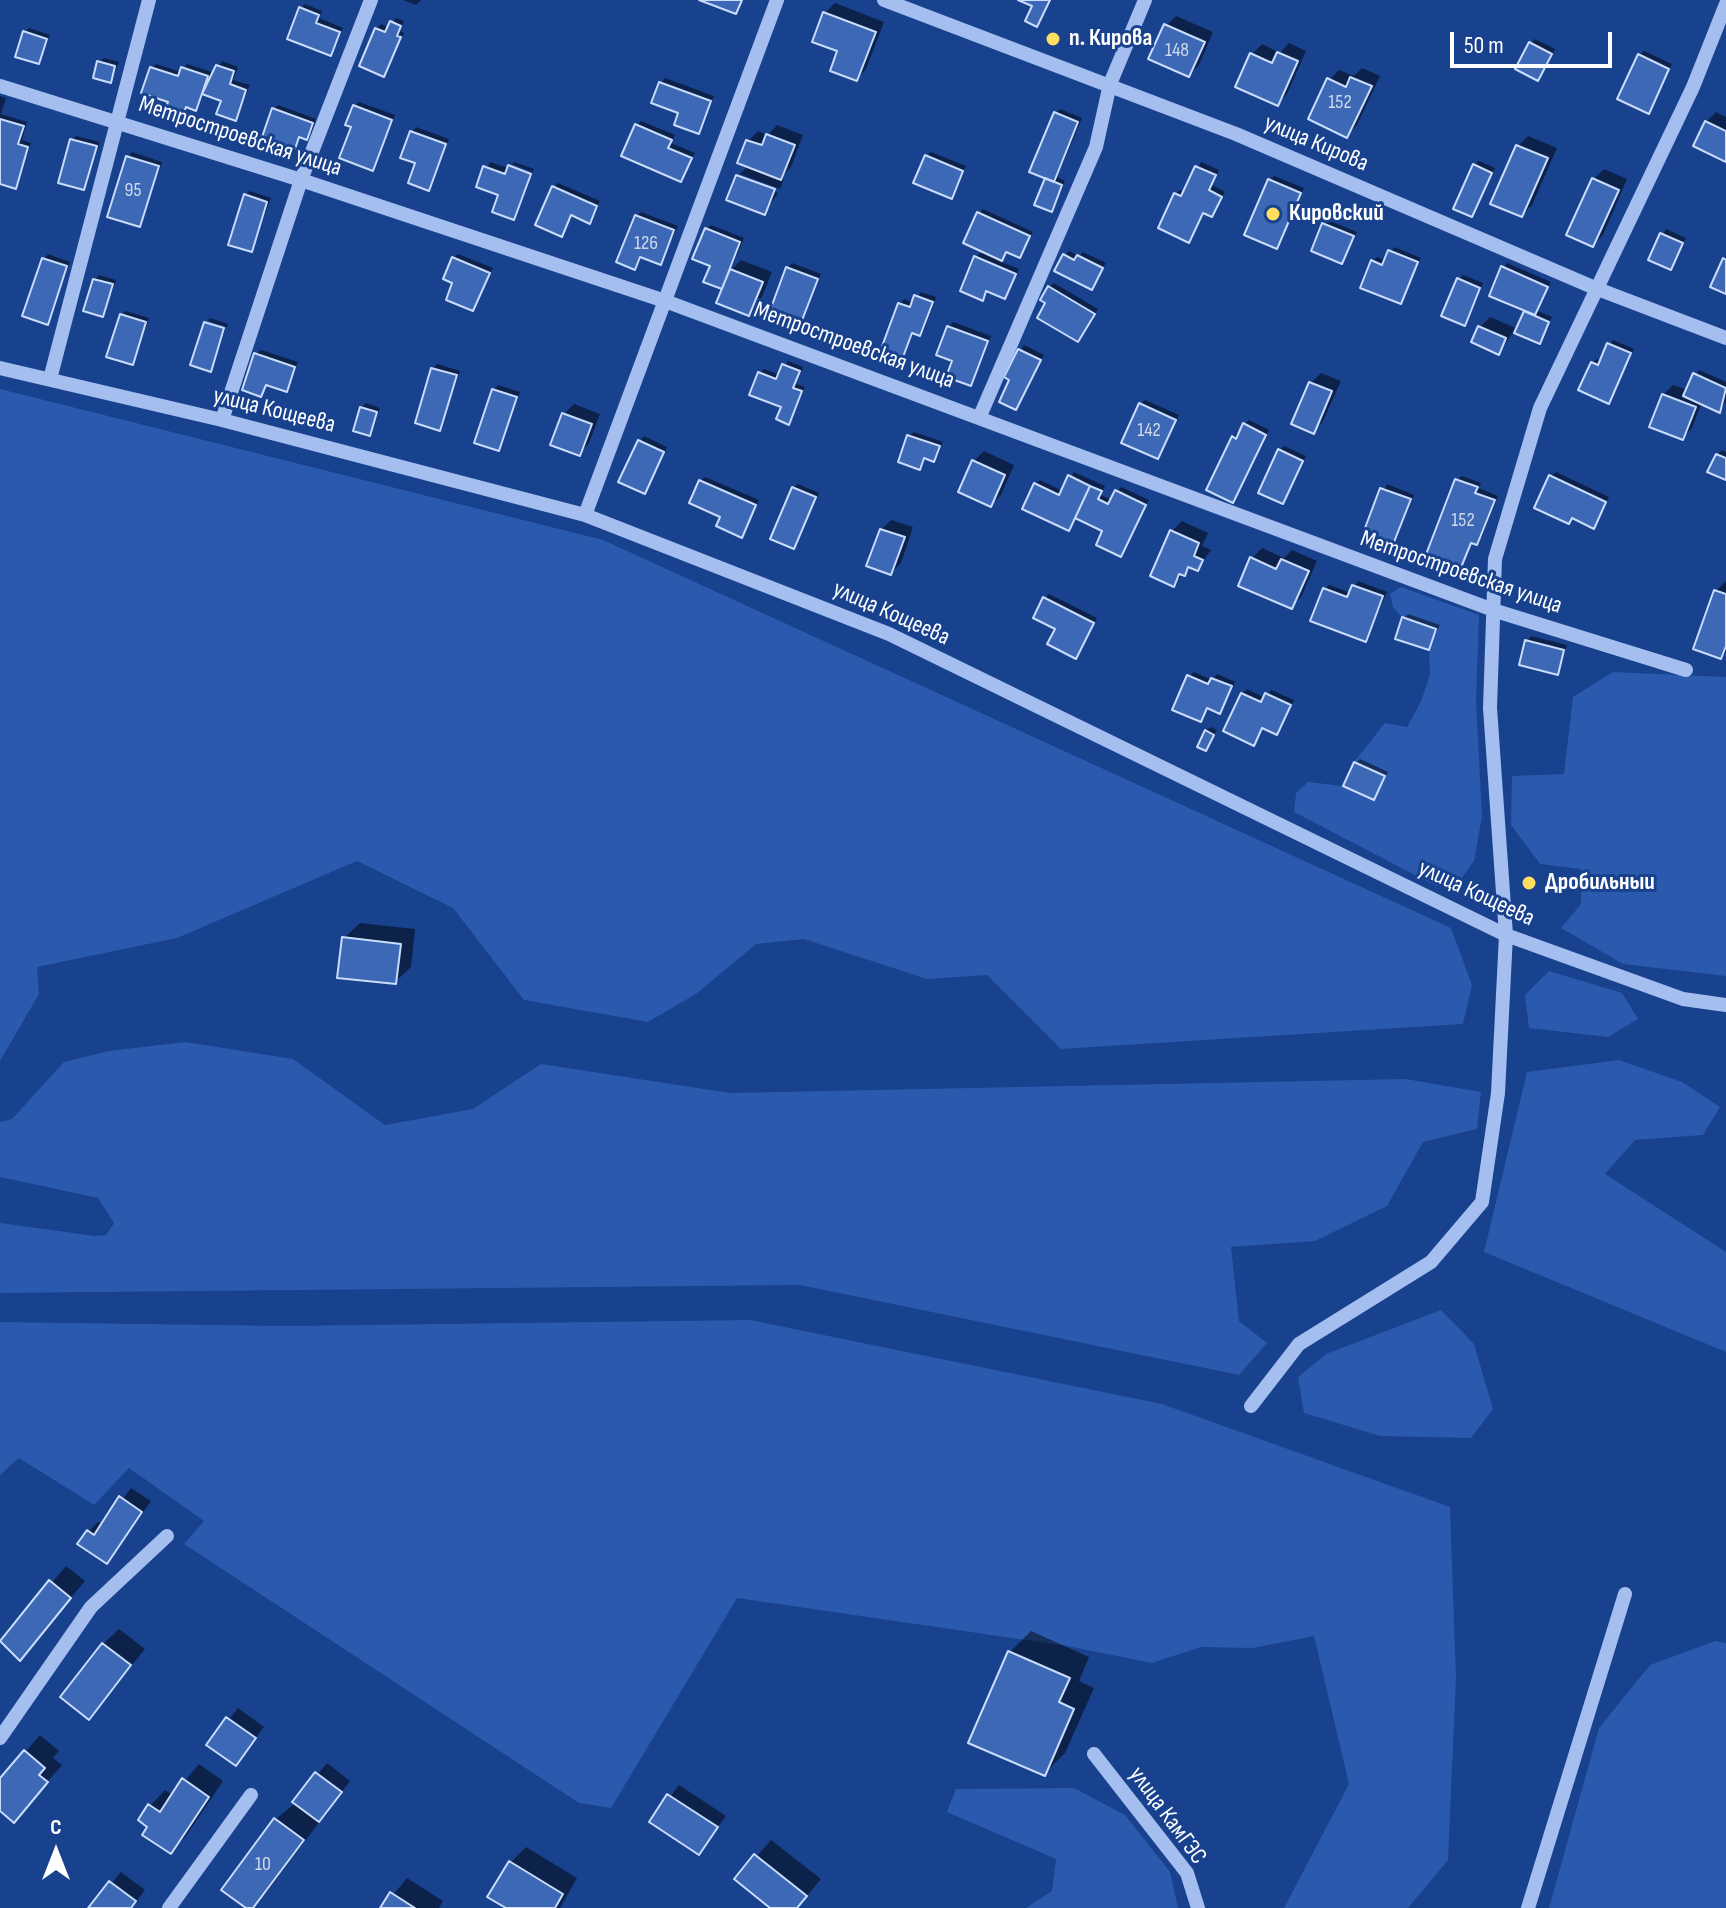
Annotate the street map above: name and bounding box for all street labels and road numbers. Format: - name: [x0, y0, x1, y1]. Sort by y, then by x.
- street label: Метростроевская улица: [135, 91, 345, 183]
- street label: улица Кирова: [1259, 109, 1373, 179]
- street label: Метростроевская улица: [750, 296, 958, 396]
- street label: улица Кощеева: [210, 382, 338, 440]
- street label: Метростроевская улица: [1356, 525, 1566, 621]
- street label: улица Кощеева: [828, 575, 954, 653]
- street label: улица Кощеева: [1413, 855, 1539, 933]
- street label: улица КамГЭС: [1122, 1762, 1212, 1870]

